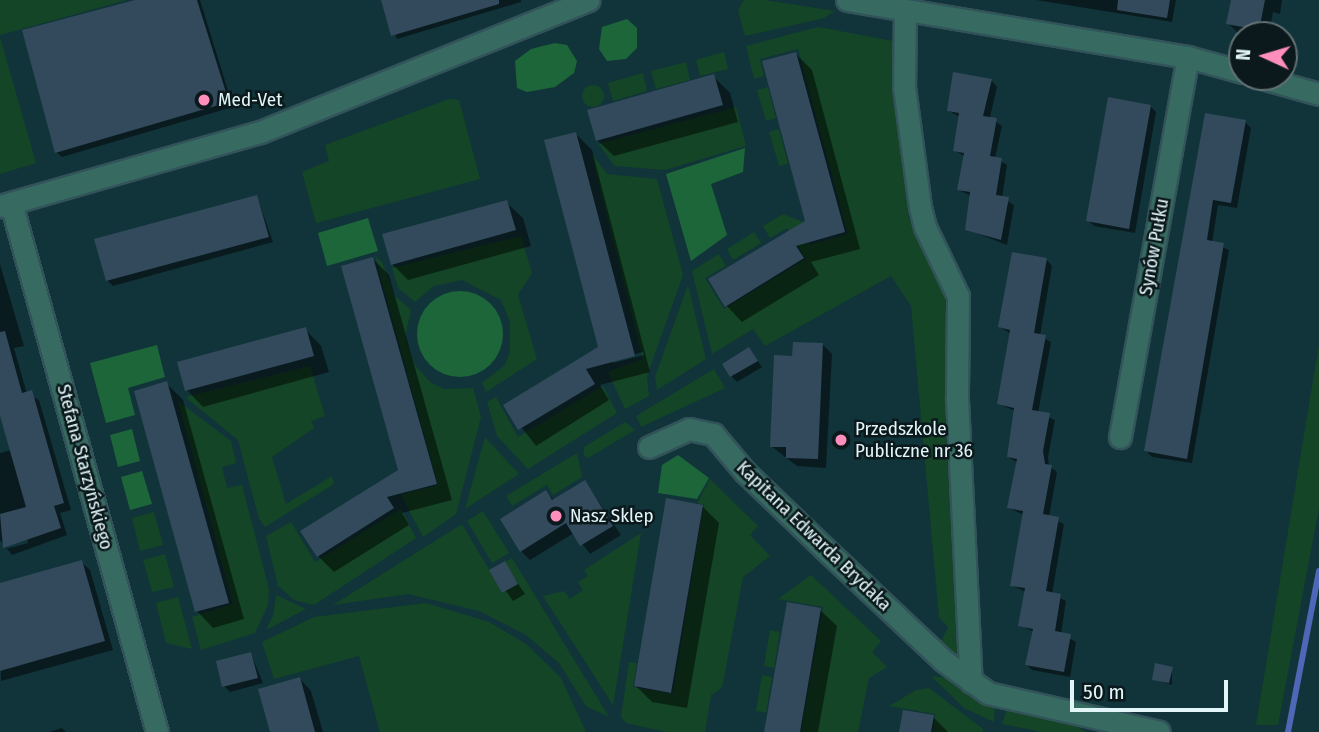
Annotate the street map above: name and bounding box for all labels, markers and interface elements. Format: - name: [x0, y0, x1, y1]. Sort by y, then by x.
- north arrow: [1228, 21, 1298, 91]
- text: N: [1232, 48, 1255, 61]
- place label: Med-Vet: [218, 89, 282, 111]
- marker: Med-Vet: [196, 92, 212, 108]
- street label: Synów Pułku: [1134, 197, 1174, 297]
- street label: Stefana Starzyńskiego: [52, 382, 118, 552]
- place label: Przedszkole Publiczne nr 36: [855, 418, 973, 462]
- marker: Przedszkole Publiczne nr 36: [833, 432, 849, 448]
- street label: Kapitana Edwarda Brydaka: [732, 456, 896, 616]
- place label: Nasz Sklep: [570, 505, 653, 527]
- marker: Nasz Sklep: [548, 508, 564, 524]
- scale bar: [1074, 666, 1232, 710]
- text: 50 m: [1083, 679, 1125, 705]

